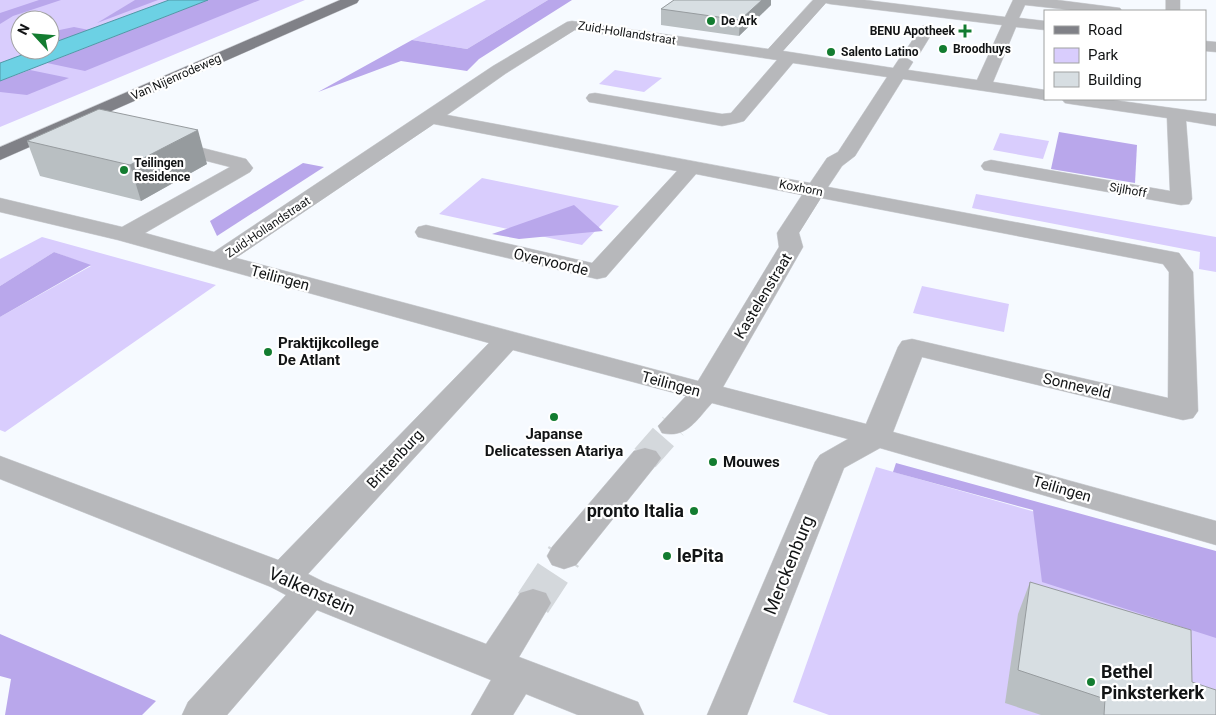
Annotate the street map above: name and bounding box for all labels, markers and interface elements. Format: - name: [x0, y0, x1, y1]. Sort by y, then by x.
- north arrow: [10, 10, 60, 60]
- legend: [1044, 10, 1206, 100]
- place label: De Ark: [721, 14, 758, 28]
- marker: De Ark: [705, 15, 717, 27]
- street label: Zuid-Hollandstraat: [577, 18, 677, 48]
- text: N: [14, 21, 33, 37]
- text: Road: [1088, 21, 1122, 39]
- place label: BENU Apotheek: [870, 24, 956, 38]
- marker: BENU Apotheek: [959, 25, 971, 37]
- place label: Broodhuys: [953, 42, 1011, 56]
- marker: Broodhuys: [937, 43, 949, 55]
- place label: Salento Latino: [841, 45, 919, 59]
- marker: Salento Latino: [825, 46, 837, 58]
- text: Park: [1088, 46, 1119, 64]
- street label: Van Nijenrodeweg: [129, 51, 223, 103]
- text: Building: [1088, 71, 1142, 89]
- place label: Teilingen Residence: [134, 156, 191, 184]
- marker: Teilingen Residence: [118, 164, 130, 176]
- street label: Koxhorn: [778, 177, 824, 199]
- street label: Sijlhoff: [1108, 180, 1149, 200]
- street label: Zuid-Hollandstraat: [223, 194, 313, 260]
- street label: Overvoorde: [512, 245, 590, 279]
- street label: Kastelenstraat: [730, 250, 796, 342]
- street label: Teilingen: [249, 262, 311, 294]
- place label: Praktijkcollege De Atlant: [278, 334, 379, 369]
- marker: Praktijkcollege De Atlant: [262, 346, 274, 358]
- street label: Teilingen: [640, 368, 702, 400]
- street label: Sonneveld: [1041, 369, 1113, 403]
- marker: Japanse Delicatessen Atariya: [548, 411, 560, 423]
- place label: Japanse Delicatessen Atariya: [485, 425, 623, 460]
- street label: Brittenburg: [363, 426, 427, 492]
- place label: Mouwes: [723, 453, 780, 471]
- marker: Mouwes: [707, 456, 719, 468]
- street label: Teilingen: [1031, 472, 1093, 506]
- place label: pronto Italia: [587, 500, 684, 521]
- marker: pronto Italia: [688, 505, 700, 517]
- street label: Merckenburg: [759, 512, 818, 617]
- place label: lePita: [677, 545, 724, 566]
- marker: lePita: [661, 550, 673, 562]
- street label: Valkenstein: [266, 562, 359, 619]
- place label: Bethel Pinksterkerk: [1101, 661, 1204, 703]
- marker: Bethel Pinksterkerk: [1085, 676, 1097, 688]

